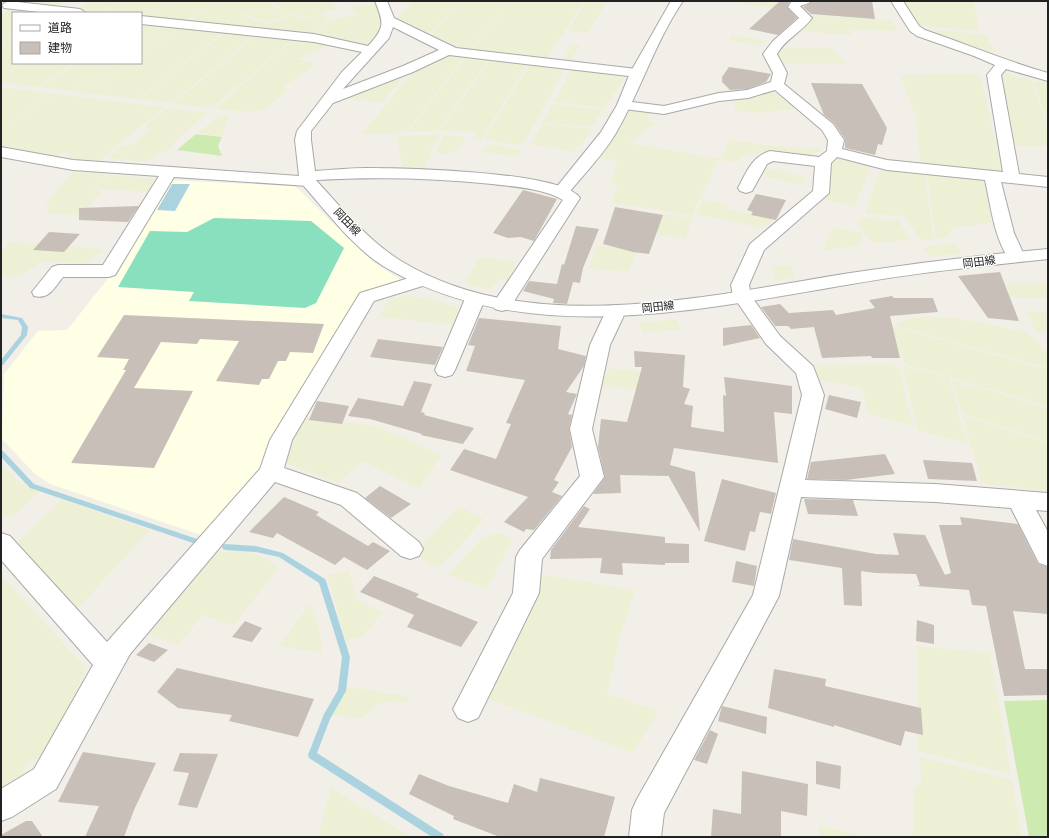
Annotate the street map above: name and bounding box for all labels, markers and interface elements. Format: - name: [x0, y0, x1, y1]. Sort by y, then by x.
- legend: [12, 12, 142, 64]
- text: 道路: [48, 21, 72, 34]
- text: 建物: [48, 41, 72, 54]
- street label: 岡田線: [332, 206, 363, 238]
- street label: 岡田線: [962, 254, 996, 269]
- street label: 岡田線: [641, 299, 675, 314]

